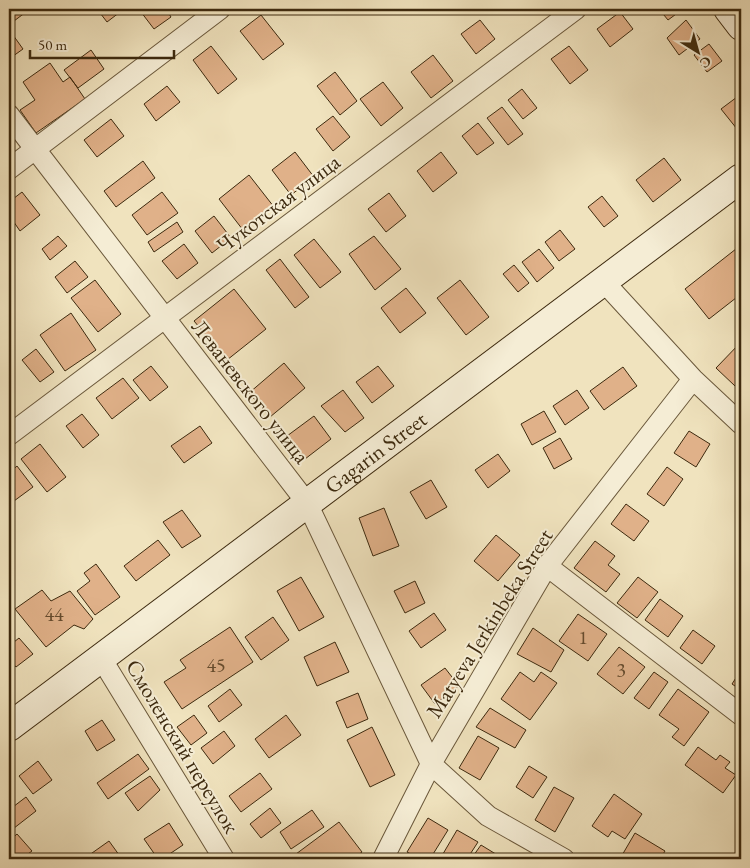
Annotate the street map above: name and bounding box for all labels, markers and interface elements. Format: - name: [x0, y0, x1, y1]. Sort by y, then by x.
- scale bar: [30, 28, 174, 60]
- north arrow: [672, 28, 722, 78]
- text: 50 m: [38, 35, 67, 54]
- text: С: [696, 52, 715, 73]
- street label: Чукотская улица: [211, 147, 346, 259]
- street label: Леваневского улица: [185, 313, 316, 470]
- street label: Gagarin Street: [319, 405, 433, 500]
- street label: Matyeva Jerkinbeka Street: [419, 523, 559, 723]
- house number: 44: [44, 601, 64, 627]
- house number: 1: [578, 624, 588, 650]
- house number: 45: [206, 652, 226, 678]
- street label: Смоленский переулок: [119, 654, 246, 839]
- house number: 3: [616, 657, 626, 683]

